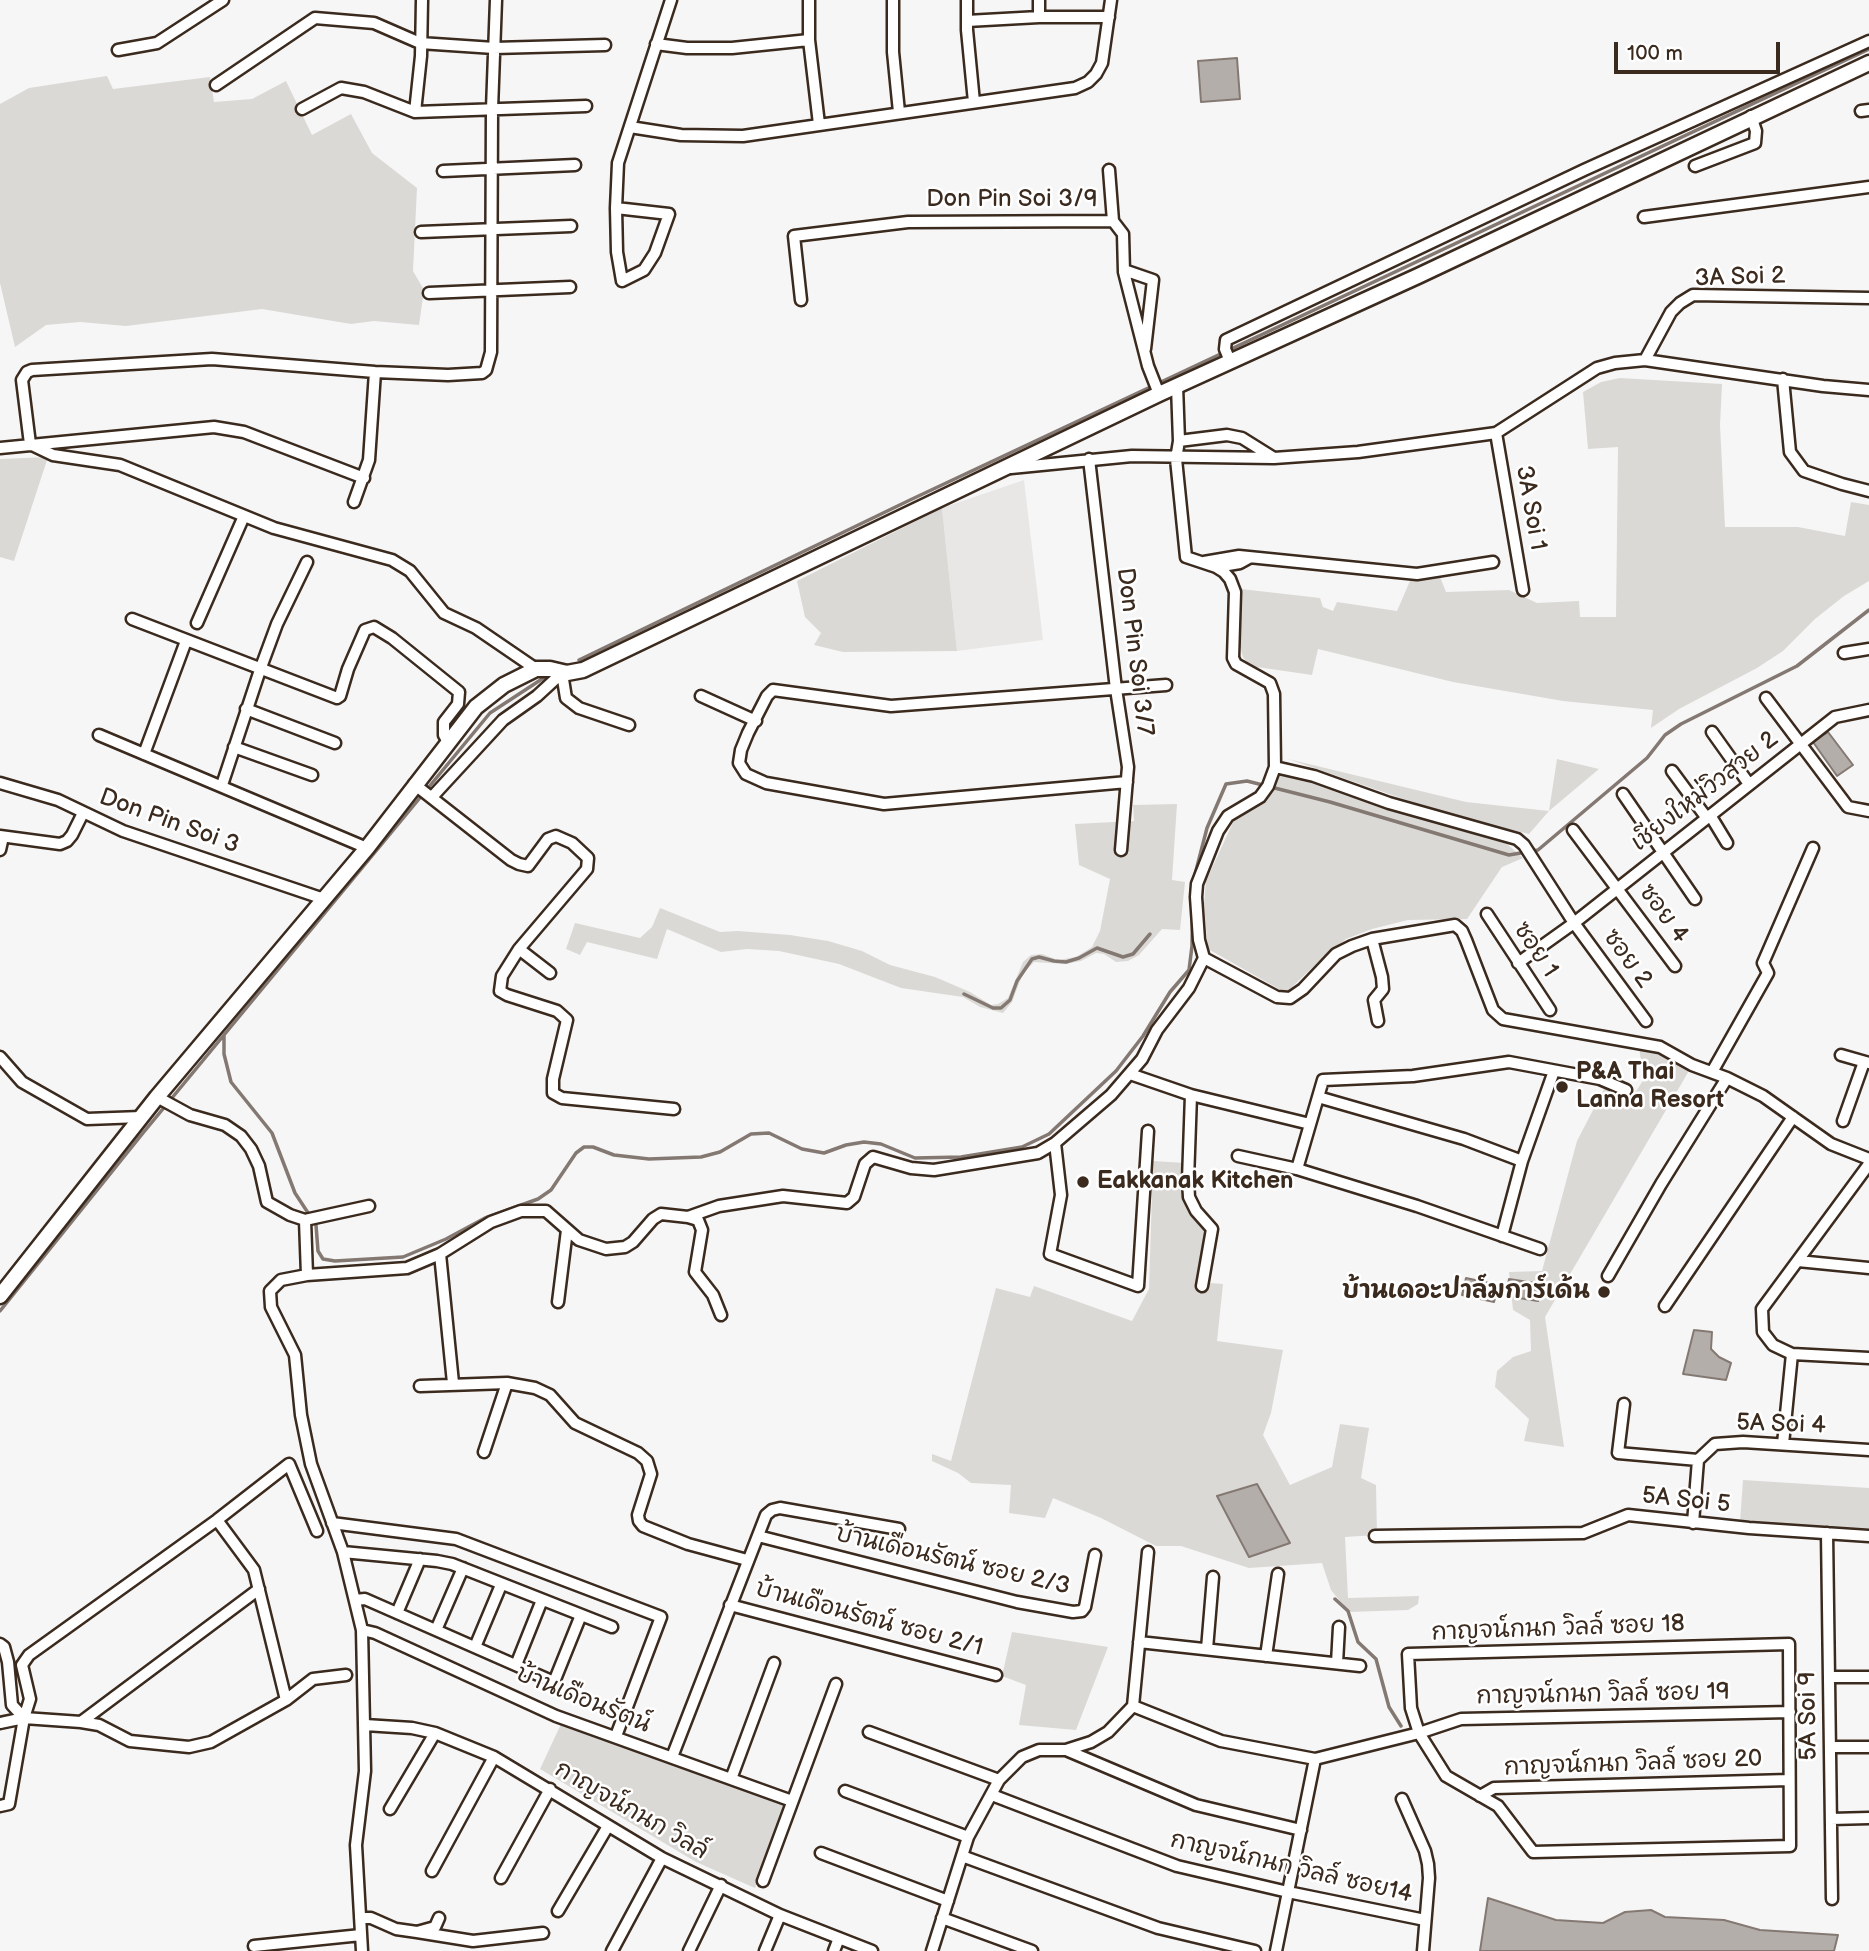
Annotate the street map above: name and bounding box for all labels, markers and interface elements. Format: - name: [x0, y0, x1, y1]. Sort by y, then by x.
- scale bar: [1617, 28, 1783, 72]
- text: 100 m: [1627, 41, 1683, 66]
- street label: Don Pin Soi 3/9: [926, 186, 1098, 214]
- street label: 3A Soi 2: [1694, 262, 1786, 294]
- street label: 3A Soi 1: [1508, 463, 1552, 553]
- street label: Don Pin Soi 3/7: [1109, 566, 1159, 738]
- street label: เชียงใหม่วิวสวย 2: [1626, 726, 1784, 858]
- street label: Don Pin Soi 3: [95, 783, 243, 861]
- street label: ซอย 4: [1632, 879, 1694, 949]
- street label: ซอย 1: [1506, 917, 1564, 983]
- street label: ซอย 2: [1596, 924, 1658, 994]
- place label: P&A Thai Lanna Resort: [1576, 1059, 1724, 1115]
- marker: P&A Thai Lanna Resort: [1554, 1079, 1570, 1095]
- place label: Eakkanak Kitchen: [1097, 1168, 1293, 1196]
- marker: Eakkanak Kitchen: [1075, 1174, 1091, 1190]
- place label: บ้านเดอะปาล์มการ์เด้น: [1342, 1278, 1590, 1306]
- marker: บ้านเดอะปาล์มการ์เด้น: [1596, 1284, 1612, 1300]
- street label: 5A Soi 4: [1736, 1409, 1826, 1441]
- street label: 5A Soi 5: [1640, 1482, 1732, 1520]
- street label: บ้านเดือนรัตน์ ซอย 2/3: [833, 1520, 1073, 1602]
- street label: บ้านเดือนรัตน์ ซอย 2/1: [752, 1575, 986, 1663]
- street label: กาญจน์กนก วิลล์ ซอย 18: [1431, 1610, 1685, 1648]
- street label: บ้านเดือนรัตน์: [512, 1660, 654, 1740]
- street label: 5A Soi 9: [1794, 1671, 1824, 1761]
- street label: กาญจน์กนก วิลล์ ซอย 19: [1476, 1678, 1730, 1712]
- street label: กาญจน์กนก วิลล์ ซอย 20: [1503, 1745, 1763, 1783]
- street label: กาญจน์กนก วิลล์: [549, 1755, 713, 1867]
- street label: กาญจน์กนก วิลล์ ซอย14: [1167, 1826, 1415, 1910]

